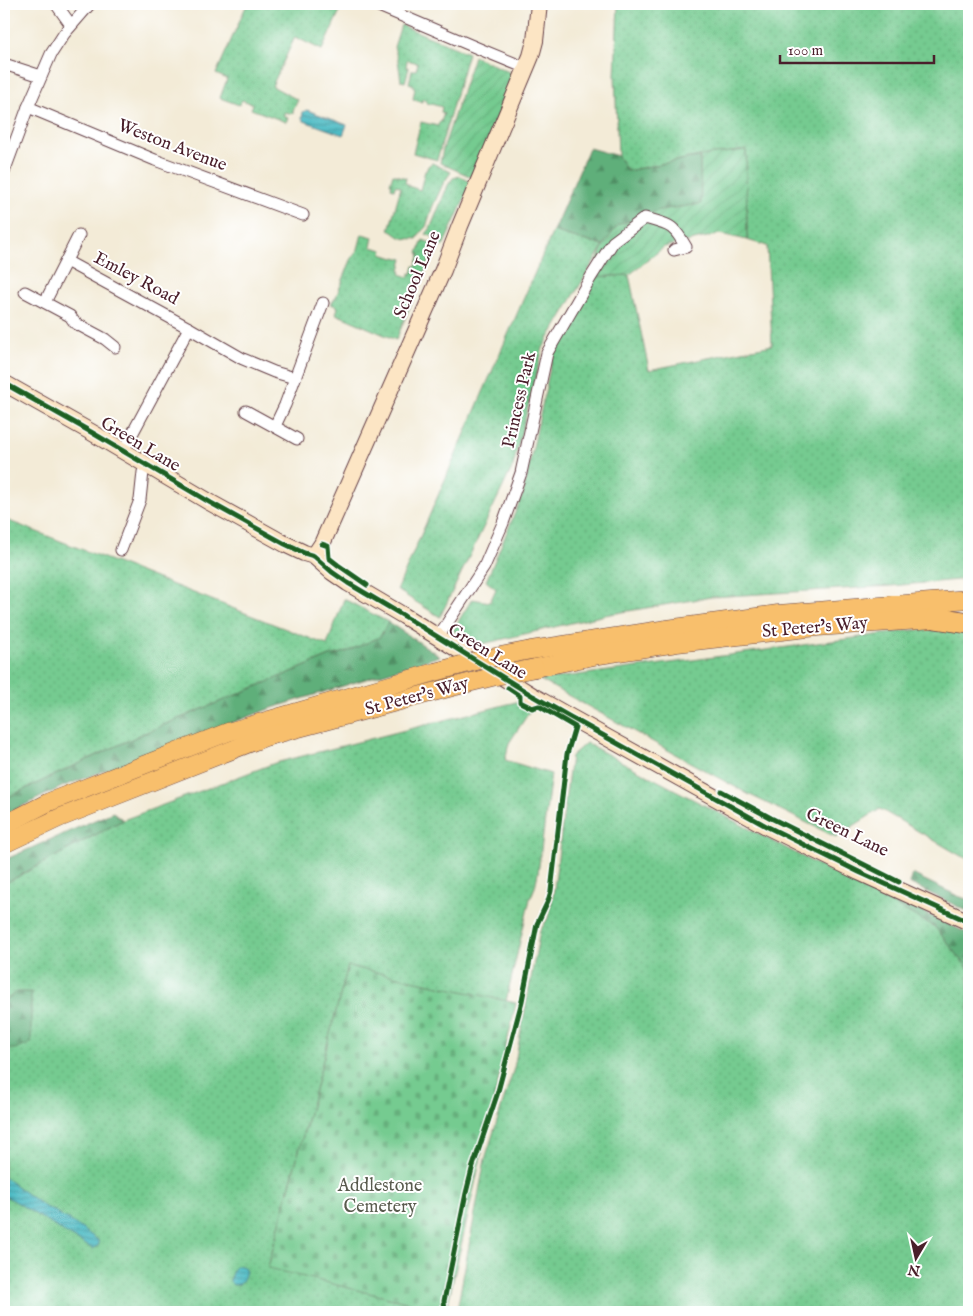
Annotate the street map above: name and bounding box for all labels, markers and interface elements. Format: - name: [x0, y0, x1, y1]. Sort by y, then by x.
- scale bar: [780, 32, 934, 64]
- text: 100 m: [788, 41, 824, 60]
- street label: Weston Avenue: [114, 115, 230, 177]
- street label: School Lane: [389, 228, 447, 322]
- street label: Emley Road: [90, 247, 183, 311]
- street label: Princess Park: [498, 349, 542, 450]
- street label: Green Lane: [96, 412, 184, 478]
- street label: St Peter's Way: [761, 612, 869, 644]
- street label: Green Lane: [443, 619, 531, 685]
- street label: St Peter's Way: [363, 672, 471, 722]
- street label: Green Lane: [802, 803, 892, 863]
- park label: Addlestone Cemetery: [337, 1175, 422, 1219]
- north arrow: [890, 1234, 940, 1284]
- text: N: [907, 1260, 923, 1280]

